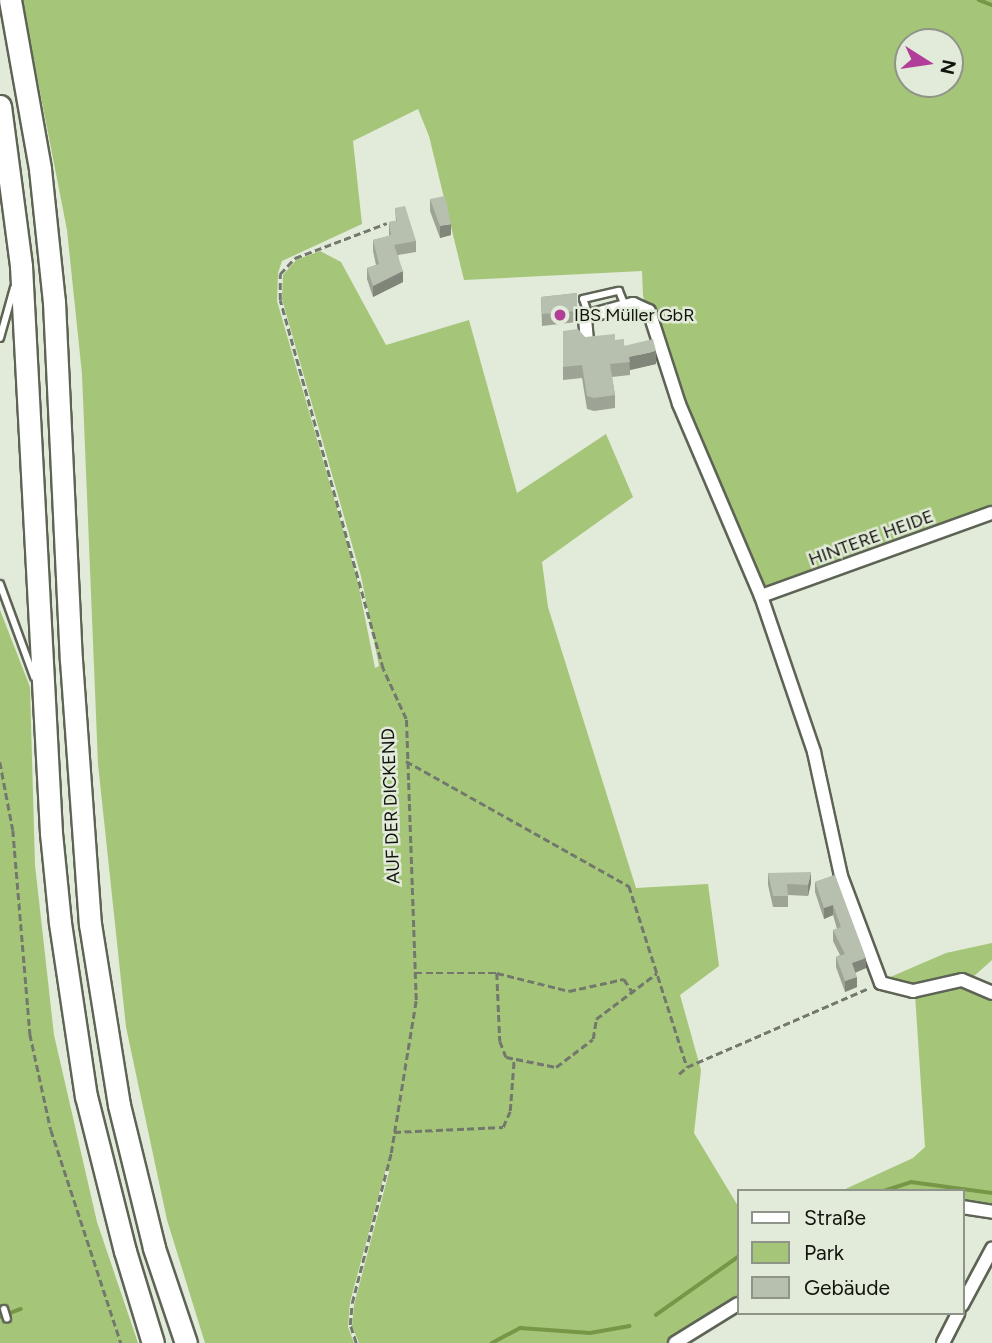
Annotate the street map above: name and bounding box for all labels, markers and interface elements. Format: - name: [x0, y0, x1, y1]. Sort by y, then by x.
- north arrow: [894, 28, 964, 98]
- text: N: [935, 57, 961, 77]
- place label: IBS Müller GbR: [574, 304, 694, 326]
- marker: IBS Müller GbR: [552, 307, 568, 323]
- street label: HINTERE HEIDE: [806, 505, 936, 571]
- street label: AUF DER DICKEND: [377, 728, 405, 884]
- legend: [736, 1189, 964, 1315]
- text: Straße: [804, 1205, 866, 1230]
- text: Park: [804, 1240, 844, 1265]
- text: Gebäude: [804, 1275, 890, 1300]

